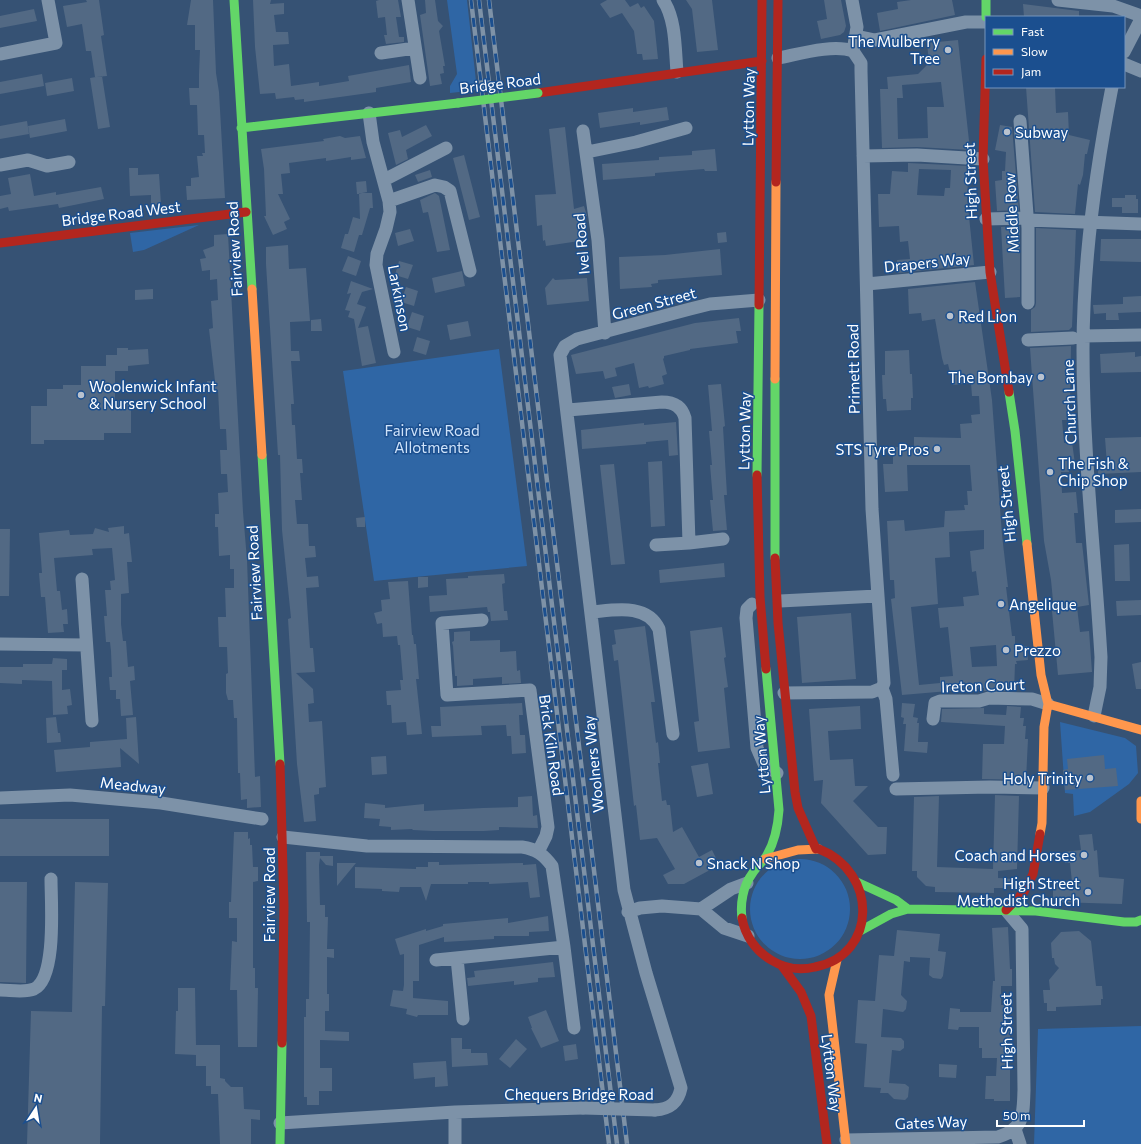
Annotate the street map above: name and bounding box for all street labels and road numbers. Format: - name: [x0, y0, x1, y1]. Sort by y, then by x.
- street label: Lytton Way: [738, 67, 758, 146]
- street label: Bridge Road: [458, 69, 542, 97]
- street label: High Street: [960, 142, 980, 220]
- street label: Middle Row: [1000, 172, 1022, 254]
- street label: Bridge Road West: [60, 197, 182, 229]
- street label: Fairview Road: [223, 201, 245, 297]
- street label: Ivel Road: [569, 213, 593, 275]
- street label: Drapers Way: [883, 248, 971, 275]
- street label: Larkinson: [385, 263, 415, 333]
- street label: Green Street: [610, 283, 698, 323]
- street label: Primett Road: [843, 324, 863, 414]
- street label: Church Lane: [1059, 359, 1079, 445]
- street label: Lytton Way: [734, 391, 754, 470]
- street label: High Street: [993, 465, 1019, 543]
- street label: Fairview Road: [243, 525, 265, 621]
- street label: Ireton Court: [941, 675, 1025, 695]
- street label: Brick Kiln Road: [536, 693, 568, 797]
- street label: Woolners Way: [579, 714, 607, 814]
- street label: Lytton Way: [749, 715, 773, 795]
- street label: Meadway: [99, 773, 167, 797]
- street label: Fairview Road: [260, 847, 278, 943]
- street label: High Street: [996, 992, 1016, 1070]
- street label: Lytton Way: [818, 1033, 846, 1113]
- street label: Chequers Bridge Road: [504, 1085, 654, 1103]
- street label: Gates Way: [894, 1112, 968, 1132]

